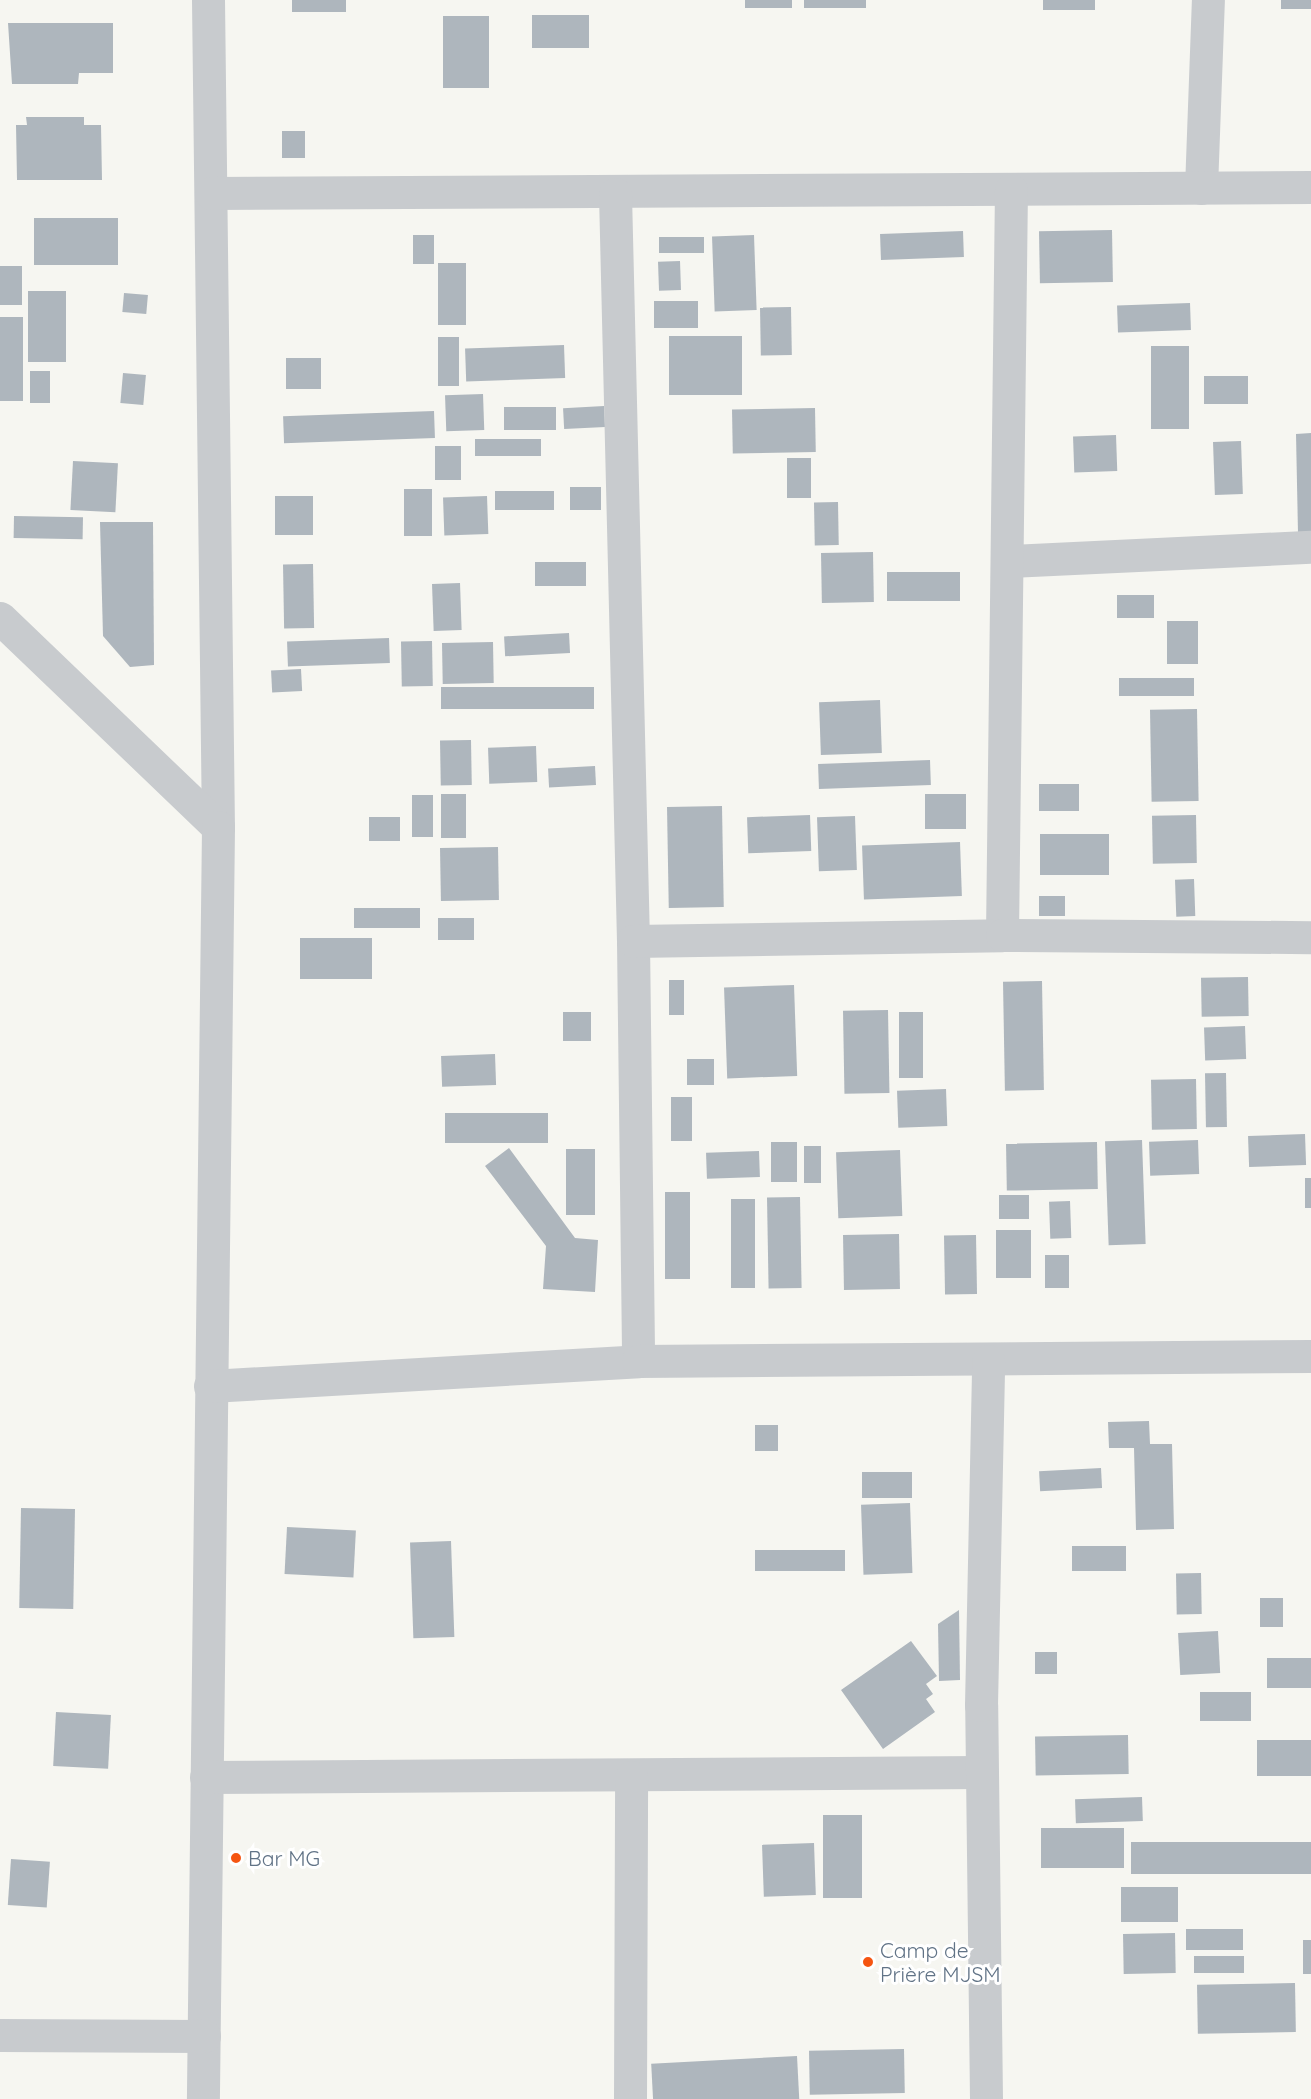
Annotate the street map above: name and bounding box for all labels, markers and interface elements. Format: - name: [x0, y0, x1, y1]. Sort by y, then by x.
- place label: Bar MG: [248, 1845, 320, 1871]
- marker: Bar MG: [229, 1851, 243, 1865]
- place label: Camp de Prière MJSM: [880, 1937, 1001, 1987]
- marker: Camp de Prière MJSM: [861, 1955, 875, 1969]

